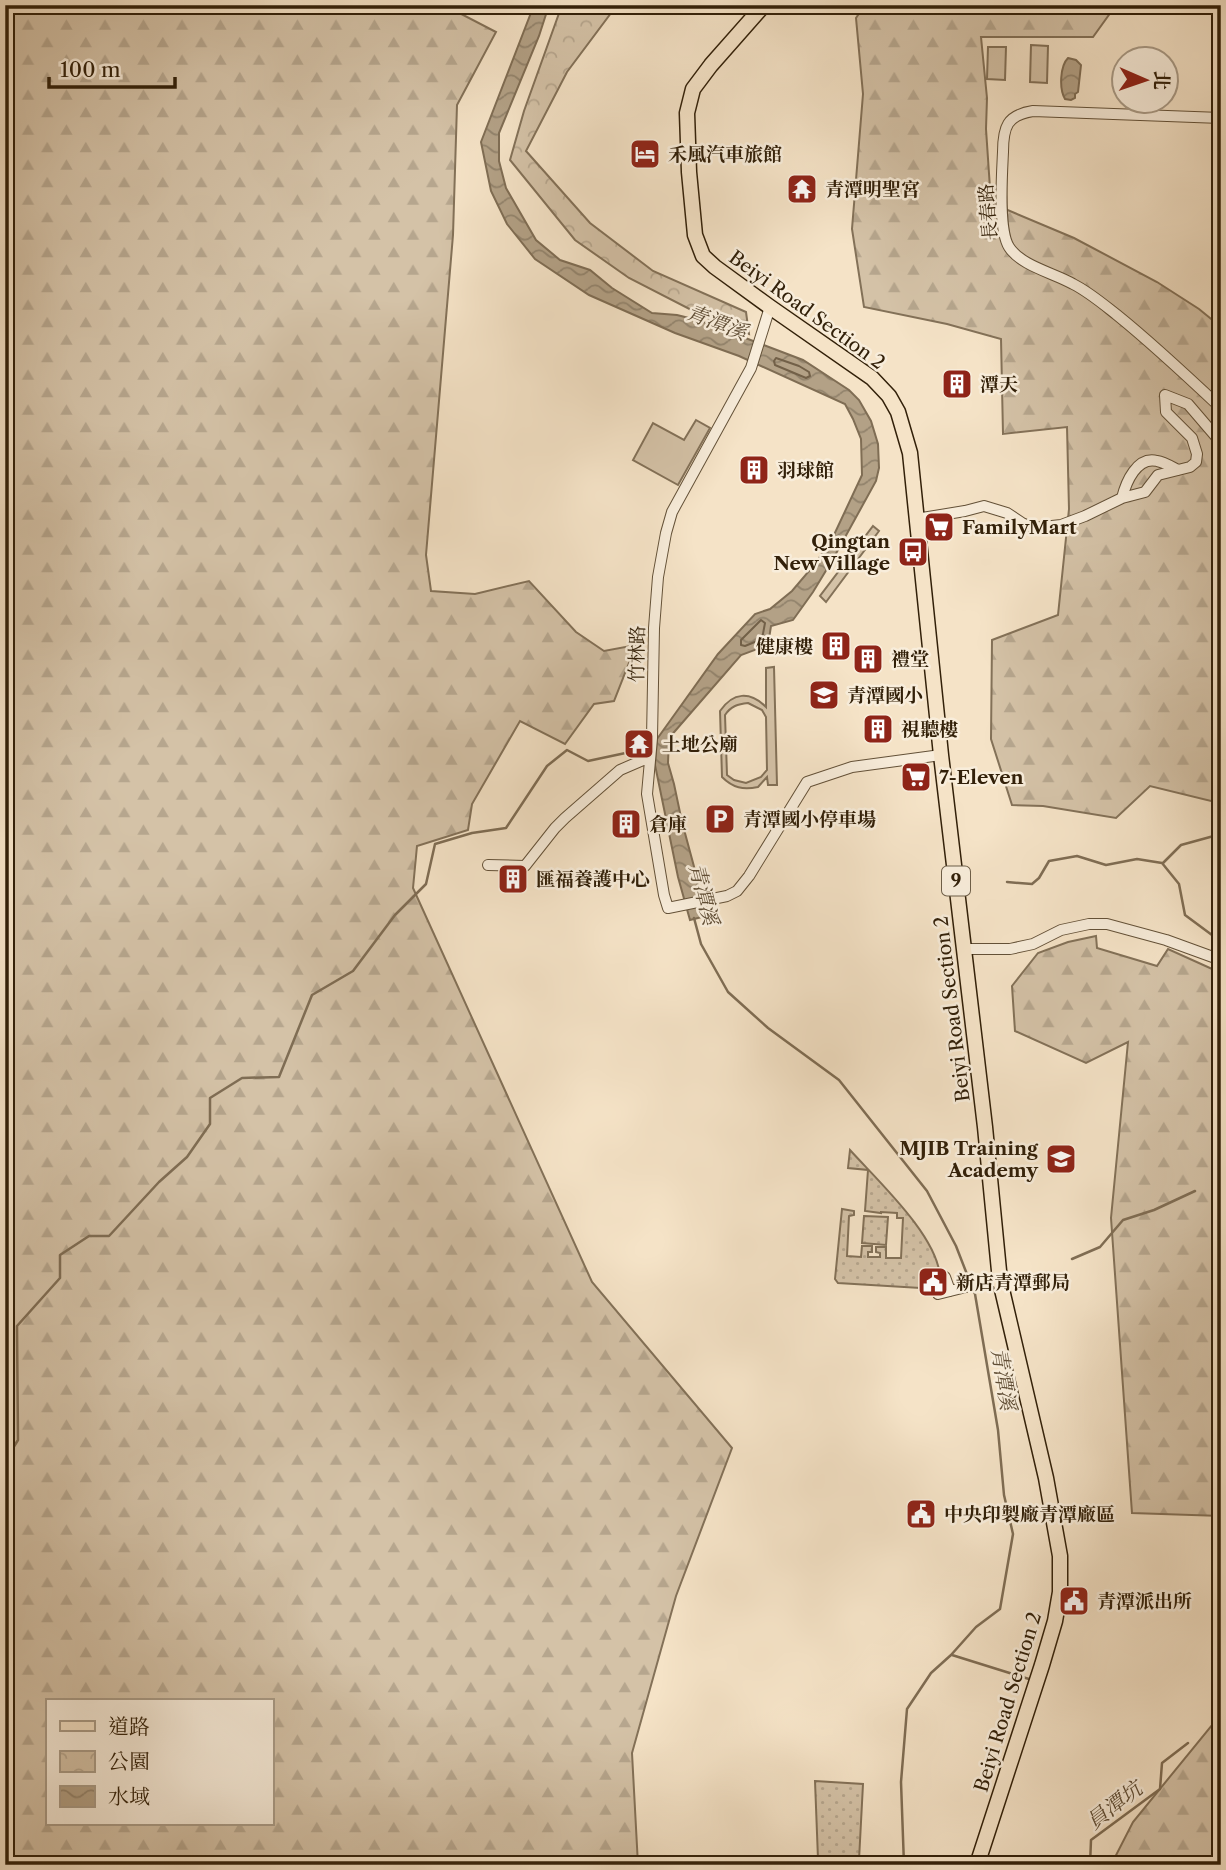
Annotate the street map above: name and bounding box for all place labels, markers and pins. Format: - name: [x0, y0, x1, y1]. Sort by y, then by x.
- hotel icon: 禾風汽車旅館: [628, 137, 662, 171]
- place label: 禾風汽車旅館: [668, 143, 782, 166]
- temple icon: 青潭明聖宮: [785, 172, 819, 206]
- place label: 青潭明聖宮: [825, 178, 920, 201]
- building icon: 潭天: [940, 367, 974, 401]
- place label: 潭天: [980, 373, 1018, 396]
- building icon: 羽球館: [737, 453, 771, 487]
- place label: 羽球館: [777, 459, 834, 482]
- supermarket icon: FamilyMart: [922, 510, 956, 544]
- place label: FamilyMart: [962, 516, 1077, 539]
- place label: Qingtan New Village: [773, 530, 890, 575]
- bus stop icon: Qingtan New Village: [896, 535, 930, 569]
- building icon: 健康樓: [819, 629, 853, 663]
- place label: 健康樓: [756, 635, 813, 658]
- building icon: 禮堂: [851, 642, 885, 676]
- place label: 禮堂: [891, 648, 929, 671]
- school or university icon: 青潭國小: [807, 678, 841, 712]
- place label: 青潭國小: [847, 684, 923, 707]
- building icon: 視聽樓: [861, 712, 895, 746]
- place label: 視聽樓: [901, 718, 958, 741]
- temple icon: 土地公廟: [622, 727, 656, 761]
- place label: 土地公廟: [662, 733, 738, 756]
- supermarket icon: 7-Eleven: [899, 760, 933, 794]
- place label: 7-Eleven: [939, 766, 1024, 789]
- parking icon: 青潭國小停車場: [703, 802, 737, 836]
- building icon: 倉庫: [609, 807, 643, 841]
- place label: 青潭國小停車場: [743, 808, 876, 831]
- place label: 倉庫: [649, 813, 687, 836]
- building icon: 匯福養護中心: [496, 862, 530, 896]
- place label: 匯福養護中心: [536, 868, 650, 891]
- place label: MJIB Training Academy: [899, 1137, 1039, 1182]
- school or university icon: MJIB Training Academy: [1044, 1142, 1078, 1176]
- public building icon: 新店青潭郵局: [916, 1265, 950, 1299]
- place label: 新店青潭郵局: [956, 1271, 1070, 1294]
- public building icon: 中央印製廠青潭廠區: [904, 1497, 938, 1531]
- place label: 中央印製廠青潭廠區: [944, 1503, 1115, 1526]
- public building icon: 青潭派出所: [1057, 1584, 1091, 1618]
- place label: 青潭派出所: [1097, 1590, 1192, 1613]

